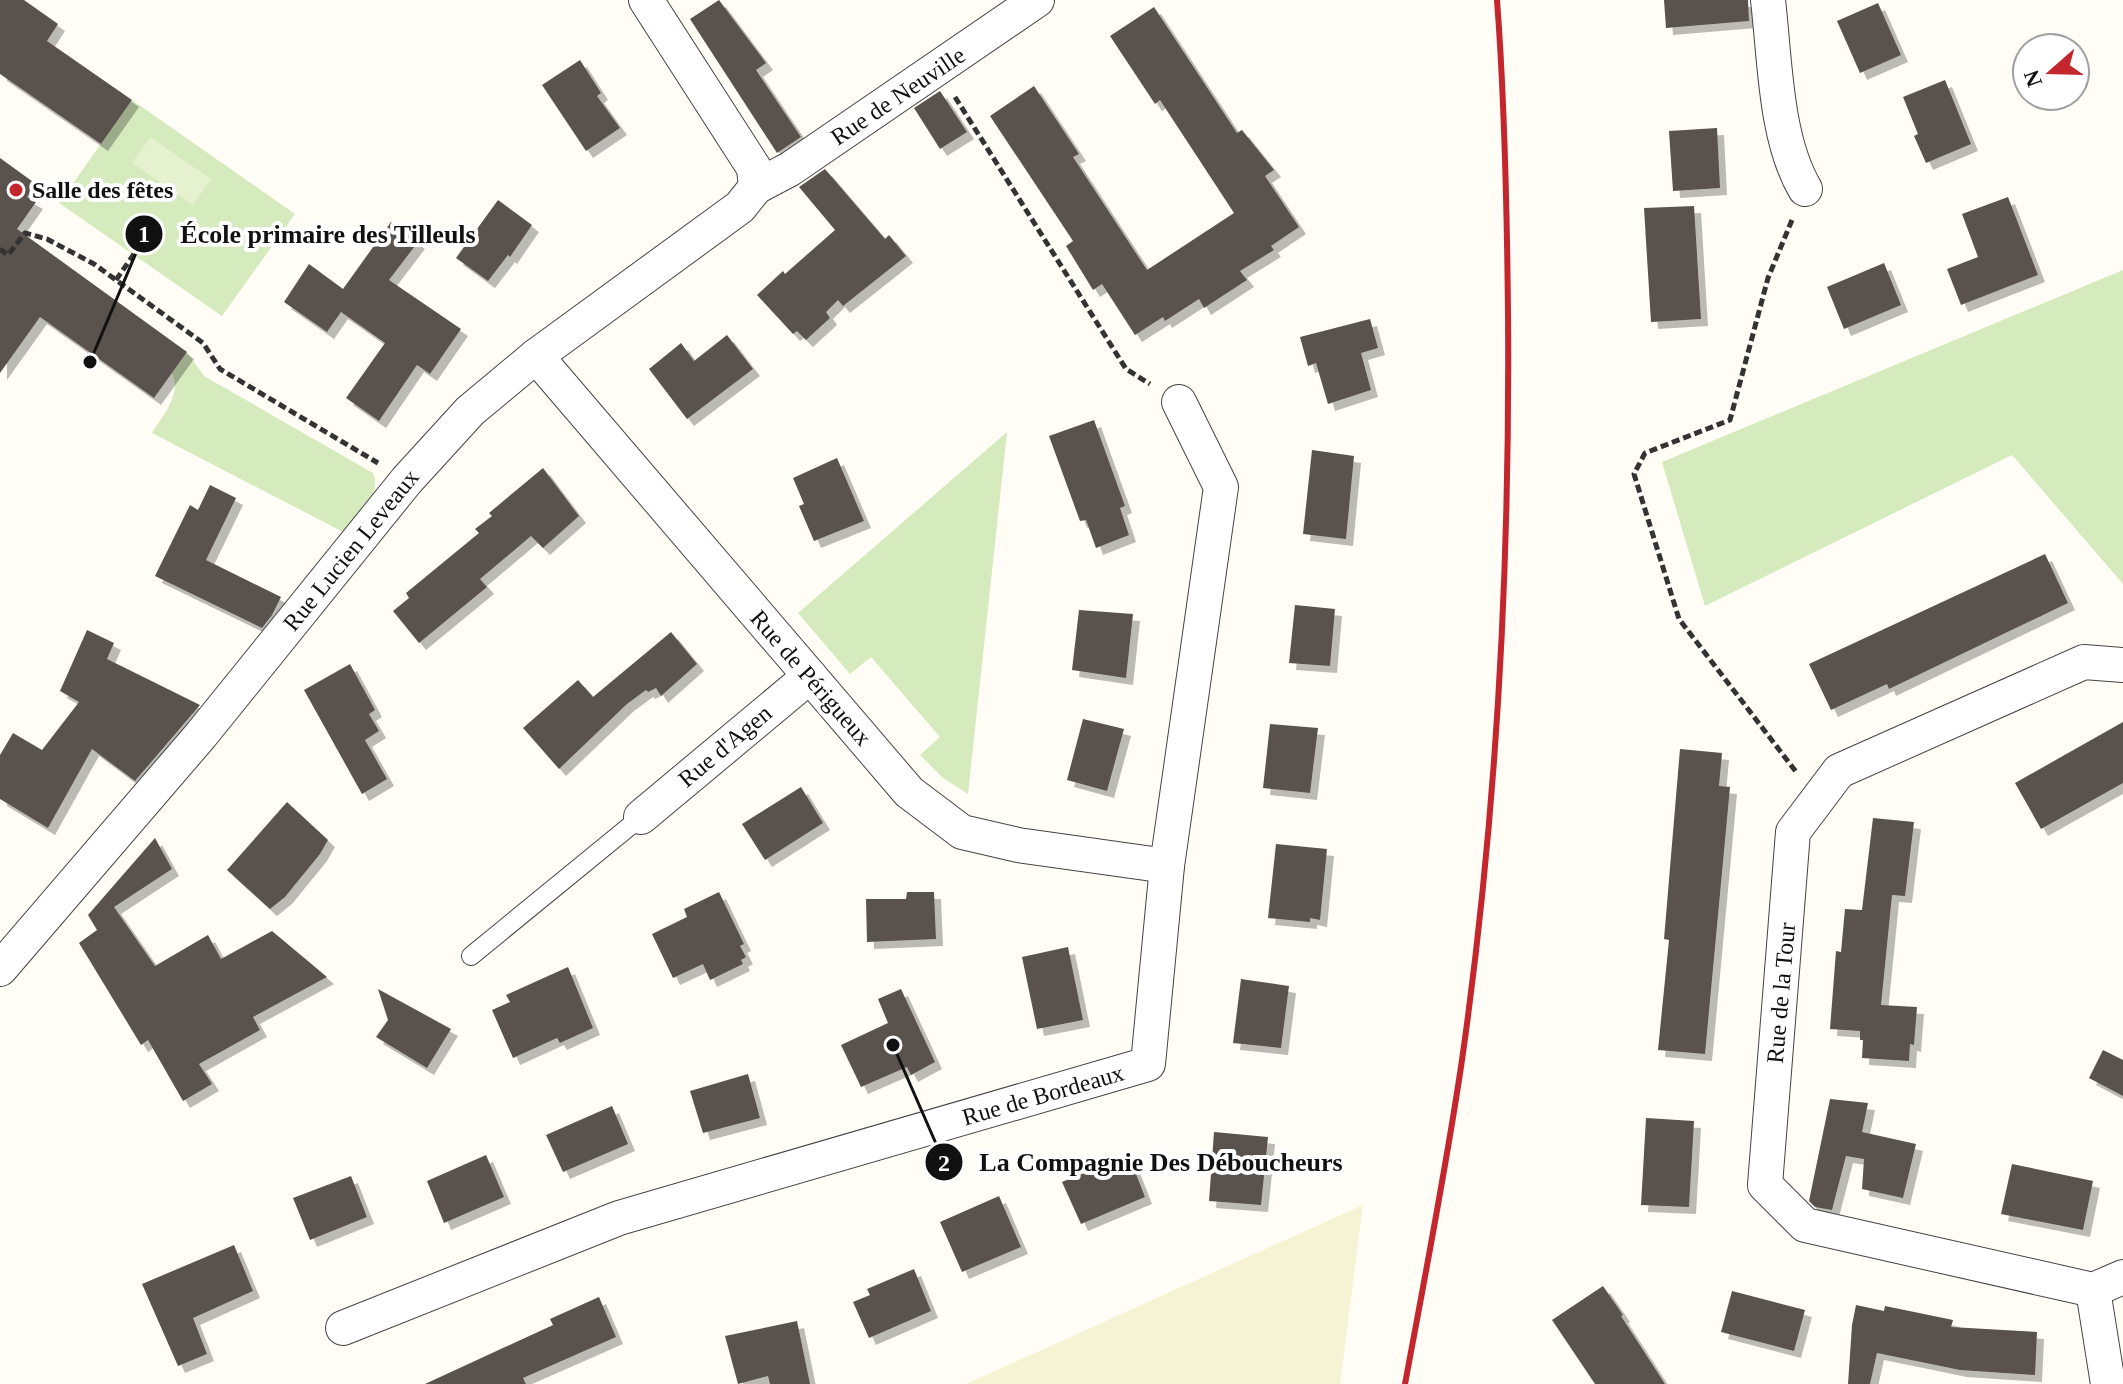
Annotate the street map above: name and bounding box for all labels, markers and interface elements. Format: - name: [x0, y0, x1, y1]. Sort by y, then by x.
- north arrow: [2011, 32, 2091, 112]
- street label: Rue de Neuville: [826, 42, 970, 150]
- text: N: [2018, 67, 2047, 90]
- place label: Salle des fêtes: [32, 177, 173, 203]
- marker: Salle des fêtes: [7, 181, 25, 199]
- callout: École primaire des Tilleuls: [124, 209, 492, 259]
- text: École primaire des Tilleuls: [180, 220, 476, 249]
- text: 1: [138, 221, 150, 247]
- street label: Rue Lucien Leveaux: [278, 464, 424, 636]
- street label: Rue de Périgueux: [745, 605, 877, 751]
- street label: Rue d'Agen: [673, 700, 777, 792]
- street label: Rue de la Tour: [1762, 922, 1800, 1064]
- street label: Rue de Bordeaux: [959, 1060, 1127, 1130]
- callout: La Compagnie Des Déboucheurs: [924, 1137, 1359, 1187]
- text: La Compagnie Des Déboucheurs: [979, 1148, 1343, 1177]
- text: 2: [938, 1150, 950, 1176]

